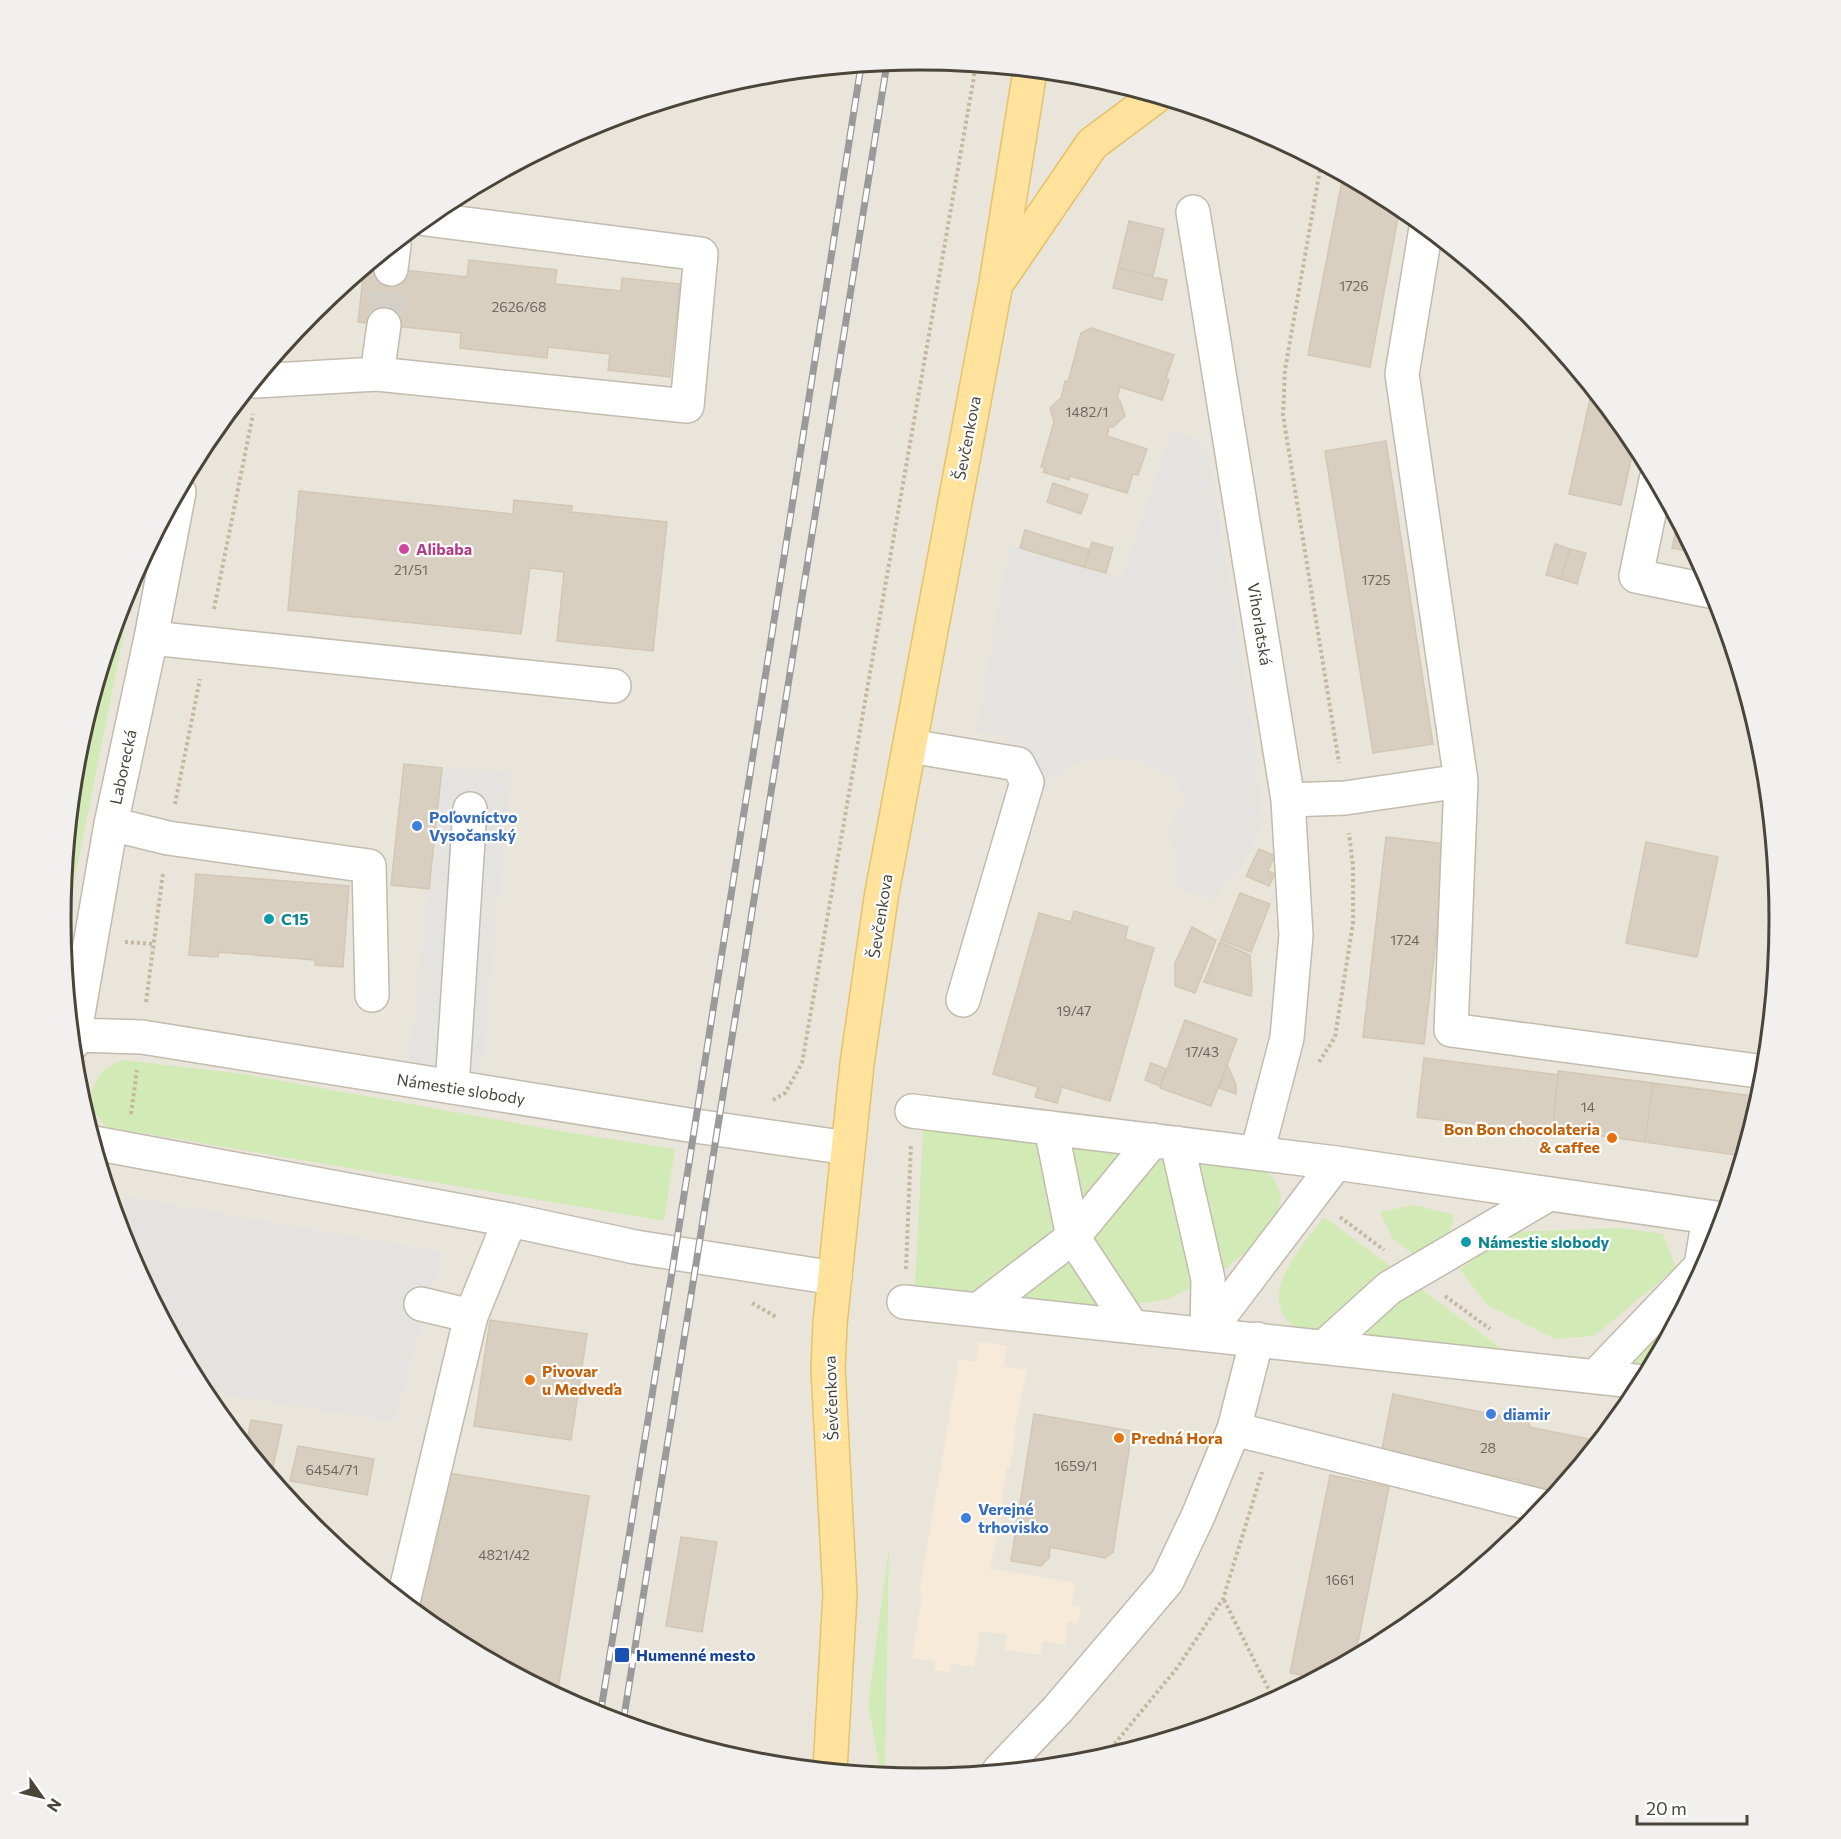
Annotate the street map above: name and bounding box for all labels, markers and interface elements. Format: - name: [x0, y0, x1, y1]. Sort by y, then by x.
- house number: 1726: [1339, 277, 1369, 294]
- house number: 2626/68: [492, 298, 546, 315]
- street label: Ševčenkova: [949, 394, 984, 481]
- house number: 1482/1: [1066, 403, 1108, 420]
- place label: Alibaba: [416, 539, 472, 558]
- marker: Alibaba: [397, 542, 411, 556]
- house number: 21/51: [394, 561, 428, 578]
- house number: 1725: [1361, 571, 1391, 588]
- street label: Vihorlatská: [1245, 581, 1276, 667]
- street label: Laborecká: [105, 728, 140, 806]
- place label: Poľovníctvo Vysočanský: [429, 807, 518, 844]
- marker: Poľovníctvo Vysočanský: [410, 819, 424, 833]
- street label: Ševčenkova: [863, 872, 896, 959]
- place label: C15: [281, 909, 309, 928]
- marker: C15: [262, 912, 276, 926]
- house number: 1724: [1390, 931, 1420, 948]
- house number: 19/47: [1057, 1002, 1091, 1019]
- house number: 17/43: [1185, 1043, 1219, 1060]
- street label: Námestie slobody: [396, 1069, 527, 1108]
- house number: 14: [1581, 1098, 1596, 1115]
- place label: Bon Bon chocolateria & caffee: [1444, 1119, 1600, 1156]
- marker: Bon Bon chocolateria & caffee: [1605, 1131, 1619, 1145]
- place label: Námestie slobody: [1478, 1232, 1610, 1251]
- marker: Námestie slobody: [1459, 1235, 1473, 1249]
- street label: Ševčenkova: [820, 1355, 841, 1441]
- place label: Pivovar u Medveďa: [542, 1361, 622, 1398]
- marker: Pivovar u Medveďa: [523, 1373, 537, 1387]
- place label: diamir: [1503, 1404, 1551, 1423]
- marker: diamir: [1484, 1407, 1498, 1421]
- place label: Predná Hora: [1131, 1428, 1223, 1447]
- marker: Predná Hora: [1112, 1431, 1126, 1445]
- house number: 28: [1480, 1439, 1496, 1456]
- house number: 1659/1: [1055, 1457, 1097, 1474]
- house number: 6454/71: [306, 1461, 358, 1478]
- place label: Verejné trhovisko: [978, 1499, 1049, 1536]
- marker: Verejné trhovisko: [959, 1511, 973, 1525]
- house number: 4821/42: [478, 1546, 530, 1563]
- house number: 1661: [1326, 1571, 1354, 1588]
- place label: Humenné mesto: [636, 1645, 756, 1664]
- marker: Humenné mesto: [613, 1646, 631, 1664]
- north arrow: [12, 1767, 72, 1827]
- scale bar: [1637, 1788, 1746, 1826]
- text: N: [44, 1795, 66, 1816]
- text: 20 m: [1646, 1797, 1687, 1819]

